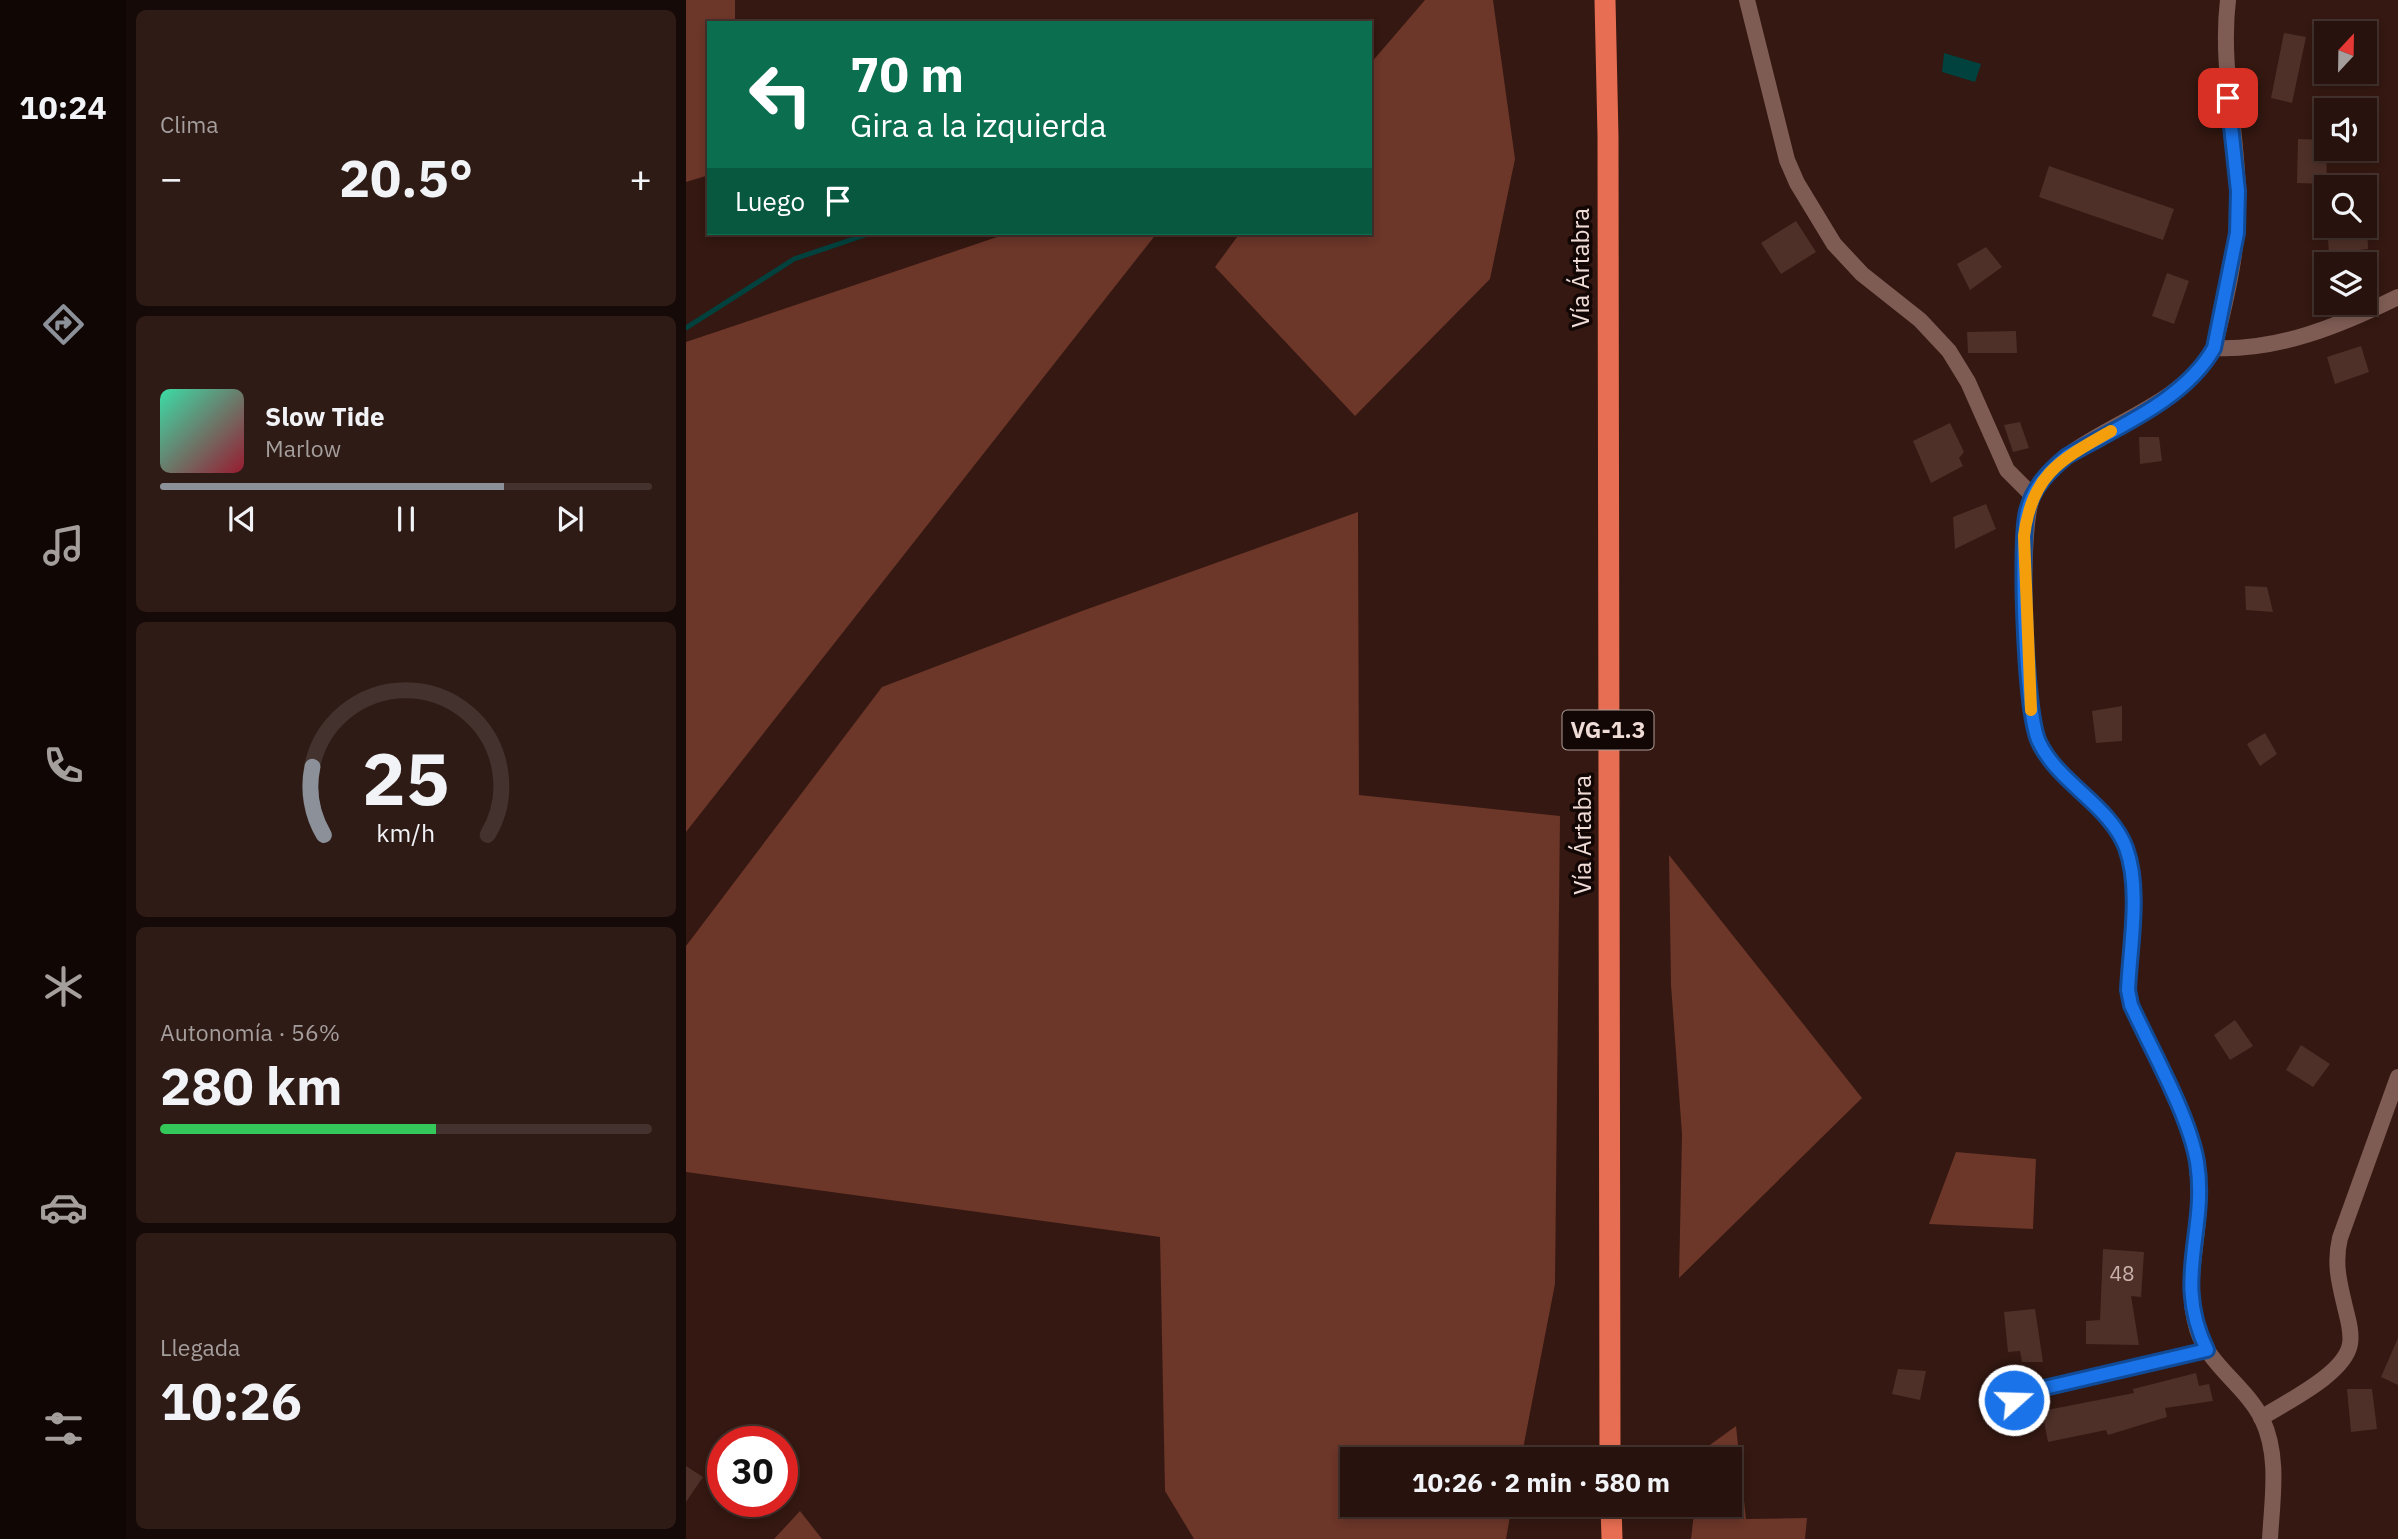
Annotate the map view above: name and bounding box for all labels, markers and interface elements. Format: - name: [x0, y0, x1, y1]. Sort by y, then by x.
- north arrow: [2314, 21, 2376, 84]
- map controls: [2314, 21, 2377, 315]
- text: 70 m: [850, 42, 964, 105]
- icon: left: [735, 49, 826, 140]
- pin: [2198, 68, 2258, 128]
- icon: arrive: [2209, 79, 2247, 117]
- text: 10:24: [19, 86, 107, 128]
- button: sound: [2314, 98, 2377, 161]
- text: Gira a la izquierda: [850, 104, 1107, 146]
- text: Clima: [160, 109, 219, 139]
- text: 20.5°: [339, 144, 473, 211]
- text: −: [160, 153, 183, 202]
- text: +: [629, 153, 652, 202]
- button: search: [2314, 175, 2377, 238]
- icon: arrive: [819, 182, 857, 220]
- text: Luego: [735, 184, 805, 218]
- street label: Vía Ártabra: [1564, 208, 1596, 328]
- button: layers: [2314, 252, 2377, 315]
- icon: directions: [39, 300, 88, 349]
- text: Slow Tide: [265, 399, 385, 433]
- text: Marlow: [265, 433, 341, 463]
- icon: previous: [223, 500, 261, 538]
- icon: pause: [387, 500, 425, 538]
- icon: next: [551, 500, 589, 538]
- icon: music: [39, 521, 88, 570]
- road number: VG-1.3: [1562, 710, 1654, 750]
- text: 25: [362, 731, 450, 826]
- icon: phone: [39, 741, 88, 790]
- street label: Vía Ártabra: [1566, 775, 1598, 895]
- text: km/h: [377, 816, 435, 849]
- icon: climate: [39, 962, 88, 1011]
- text: Autonomía · 56%: [160, 1017, 340, 1047]
- text: 280 km: [160, 1052, 342, 1119]
- icon: car: [39, 1183, 88, 1232]
- house number: 48: [2109, 1259, 2135, 1287]
- text: Llegada: [160, 1332, 240, 1362]
- position arrow: [1977, 1363, 2051, 1437]
- text: 10:26: [160, 1367, 302, 1434]
- icon: filters: [39, 1404, 88, 1453]
- speed limit sign: 30: [707, 1426, 798, 1517]
- text: 10:26 · 2 min · 580 m: [1412, 1465, 1670, 1499]

